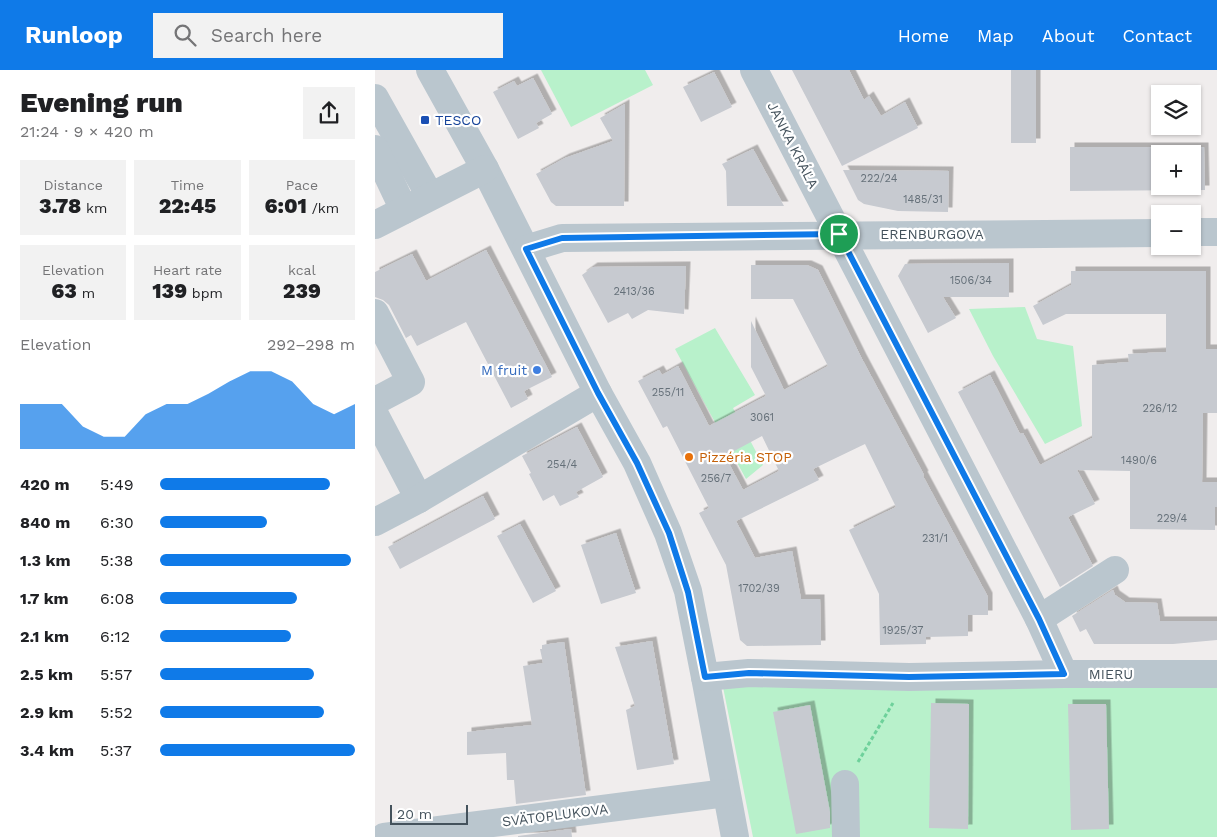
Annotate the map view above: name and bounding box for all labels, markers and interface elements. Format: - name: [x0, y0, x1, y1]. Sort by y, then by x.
- search box: [153, 13, 503, 58]
- text: Runloop: [25, 21, 123, 49]
- icon: search: [171, 21, 199, 49]
- text: Search here: [211, 24, 322, 47]
- text: Home: [898, 25, 949, 46]
- text: Map: [977, 25, 1014, 46]
- text: About: [1042, 25, 1094, 46]
- text: Contact: [1122, 25, 1192, 46]
- map controls: [1151, 85, 1201, 255]
- button: layers: [1151, 85, 1201, 135]
- text: Evening run: [20, 86, 183, 119]
- button: share: [303, 87, 355, 139]
- street label: JANKA KRÁĽA: [764, 99, 822, 191]
- place label: TESCO: [435, 112, 481, 128]
- marker: TESCO: [419, 114, 431, 126]
- text: 21:24 · 9 × 420 m: [20, 122, 154, 141]
- button: +: [1151, 145, 1201, 195]
- house number: 222/24: [861, 172, 898, 185]
- text: Distance: [43, 177, 103, 193]
- text: Time: [171, 177, 204, 193]
- text: Pace: [286, 177, 318, 193]
- text: 3.78: [39, 193, 81, 218]
- text: 22:45: [159, 193, 216, 218]
- text: 6:01: [265, 193, 307, 218]
- house number: 1485/31: [903, 193, 943, 206]
- text: km: [81, 200, 107, 216]
- text: /km: [307, 200, 339, 216]
- button: −: [1151, 205, 1201, 255]
- pin: [818, 213, 860, 255]
- icon: arrive: [825, 220, 853, 248]
- street label: ERENBURGOVA: [880, 226, 984, 242]
- text: Elevation: [42, 262, 104, 278]
- text: Heart rate: [153, 262, 222, 278]
- text: kcal: [288, 262, 316, 278]
- house number: 1506/34: [950, 274, 992, 287]
- text: 63: [51, 278, 77, 303]
- text: 139: [152, 278, 187, 303]
- text: 239: [283, 278, 321, 303]
- text: m: [77, 285, 95, 301]
- text: bpm: [187, 285, 223, 301]
- house number: 2413/36: [613, 285, 655, 298]
- text: Elevation: [20, 335, 91, 354]
- text: 292–298 m: [267, 335, 355, 354]
- place label: M fruit: [481, 362, 527, 378]
- marker: M fruit: [531, 364, 543, 376]
- house number: 255/11: [652, 386, 684, 399]
- house number: 226/12: [1142, 402, 1178, 415]
- house number: 3061: [750, 411, 774, 424]
- place label: Pizzéria STOP: [699, 449, 792, 465]
- marker: Pizzéria STOP: [683, 451, 695, 463]
- house number: 1490/6: [1121, 454, 1157, 467]
- house number: 254/4: [547, 458, 578, 471]
- house number: 256/7: [701, 472, 731, 485]
- text: 420 m: [20, 475, 70, 494]
- text: 5:49: [100, 475, 134, 494]
- house number: 229/4: [1157, 512, 1188, 525]
- text: 840 m: [20, 513, 70, 532]
- text: 6:30: [100, 513, 134, 532]
- house number: 231/1: [922, 532, 948, 545]
- text: 1.3 km: [20, 551, 71, 570]
- text: 5:38: [100, 551, 133, 570]
- house number: 1702/39: [738, 582, 780, 595]
- text: 1.7 km: [20, 589, 69, 608]
- text: 6:08: [100, 589, 134, 608]
- house number: 1925/37: [883, 624, 923, 637]
- text: 2.1 km: [20, 627, 69, 646]
- text: 6:12: [100, 627, 130, 646]
- text: 2.5 km: [20, 665, 73, 684]
- text: 5:57: [100, 665, 132, 684]
- street label: MIERU: [1089, 666, 1133, 682]
- text: 2.9 km: [20, 703, 74, 722]
- text: 5:52: [100, 703, 133, 722]
- text: 3.4 km: [20, 741, 74, 760]
- text: 5:37: [100, 741, 132, 760]
- street label: SVÄTOPLUKOVA: [501, 801, 609, 829]
- scale bar: [390, 802, 467, 825]
- text: 20 m: [397, 806, 432, 822]

